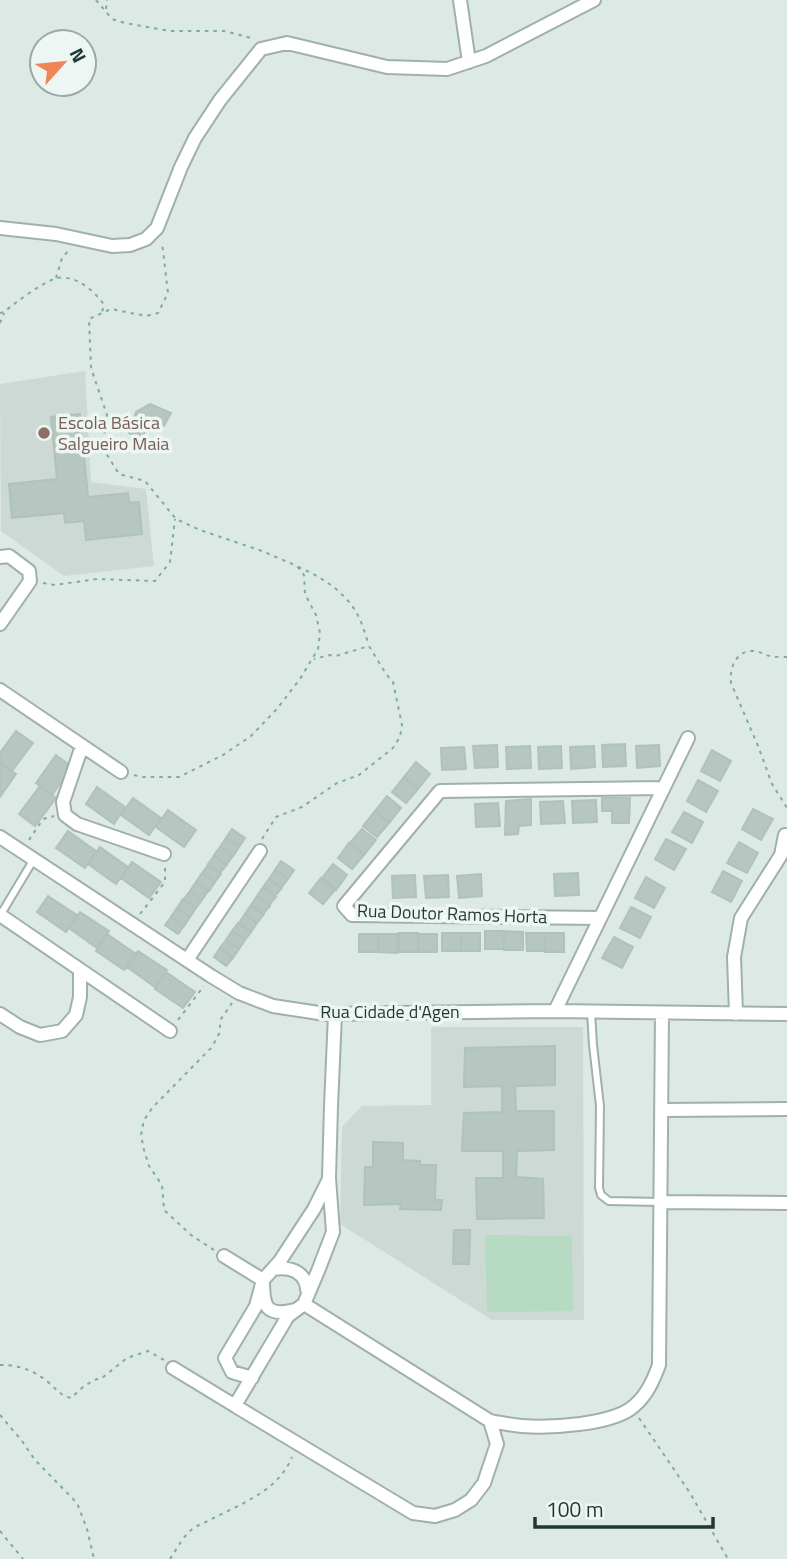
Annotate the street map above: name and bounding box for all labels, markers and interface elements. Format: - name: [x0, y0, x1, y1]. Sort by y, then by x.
- north arrow: [28, 28, 98, 98]
- text: N: [63, 43, 95, 68]
- place label: Escola Básica Salgueiro Maia: [58, 409, 169, 457]
- marker: Escola Básica Salgueiro Maia: [36, 425, 52, 441]
- street label: Rua Doutor Ramos Horta: [356, 897, 548, 930]
- street label: Rua Cidade d'Agen: [320, 998, 460, 1025]
- scale bar: [535, 1486, 714, 1530]
- text: 100 m: [546, 1493, 603, 1525]

